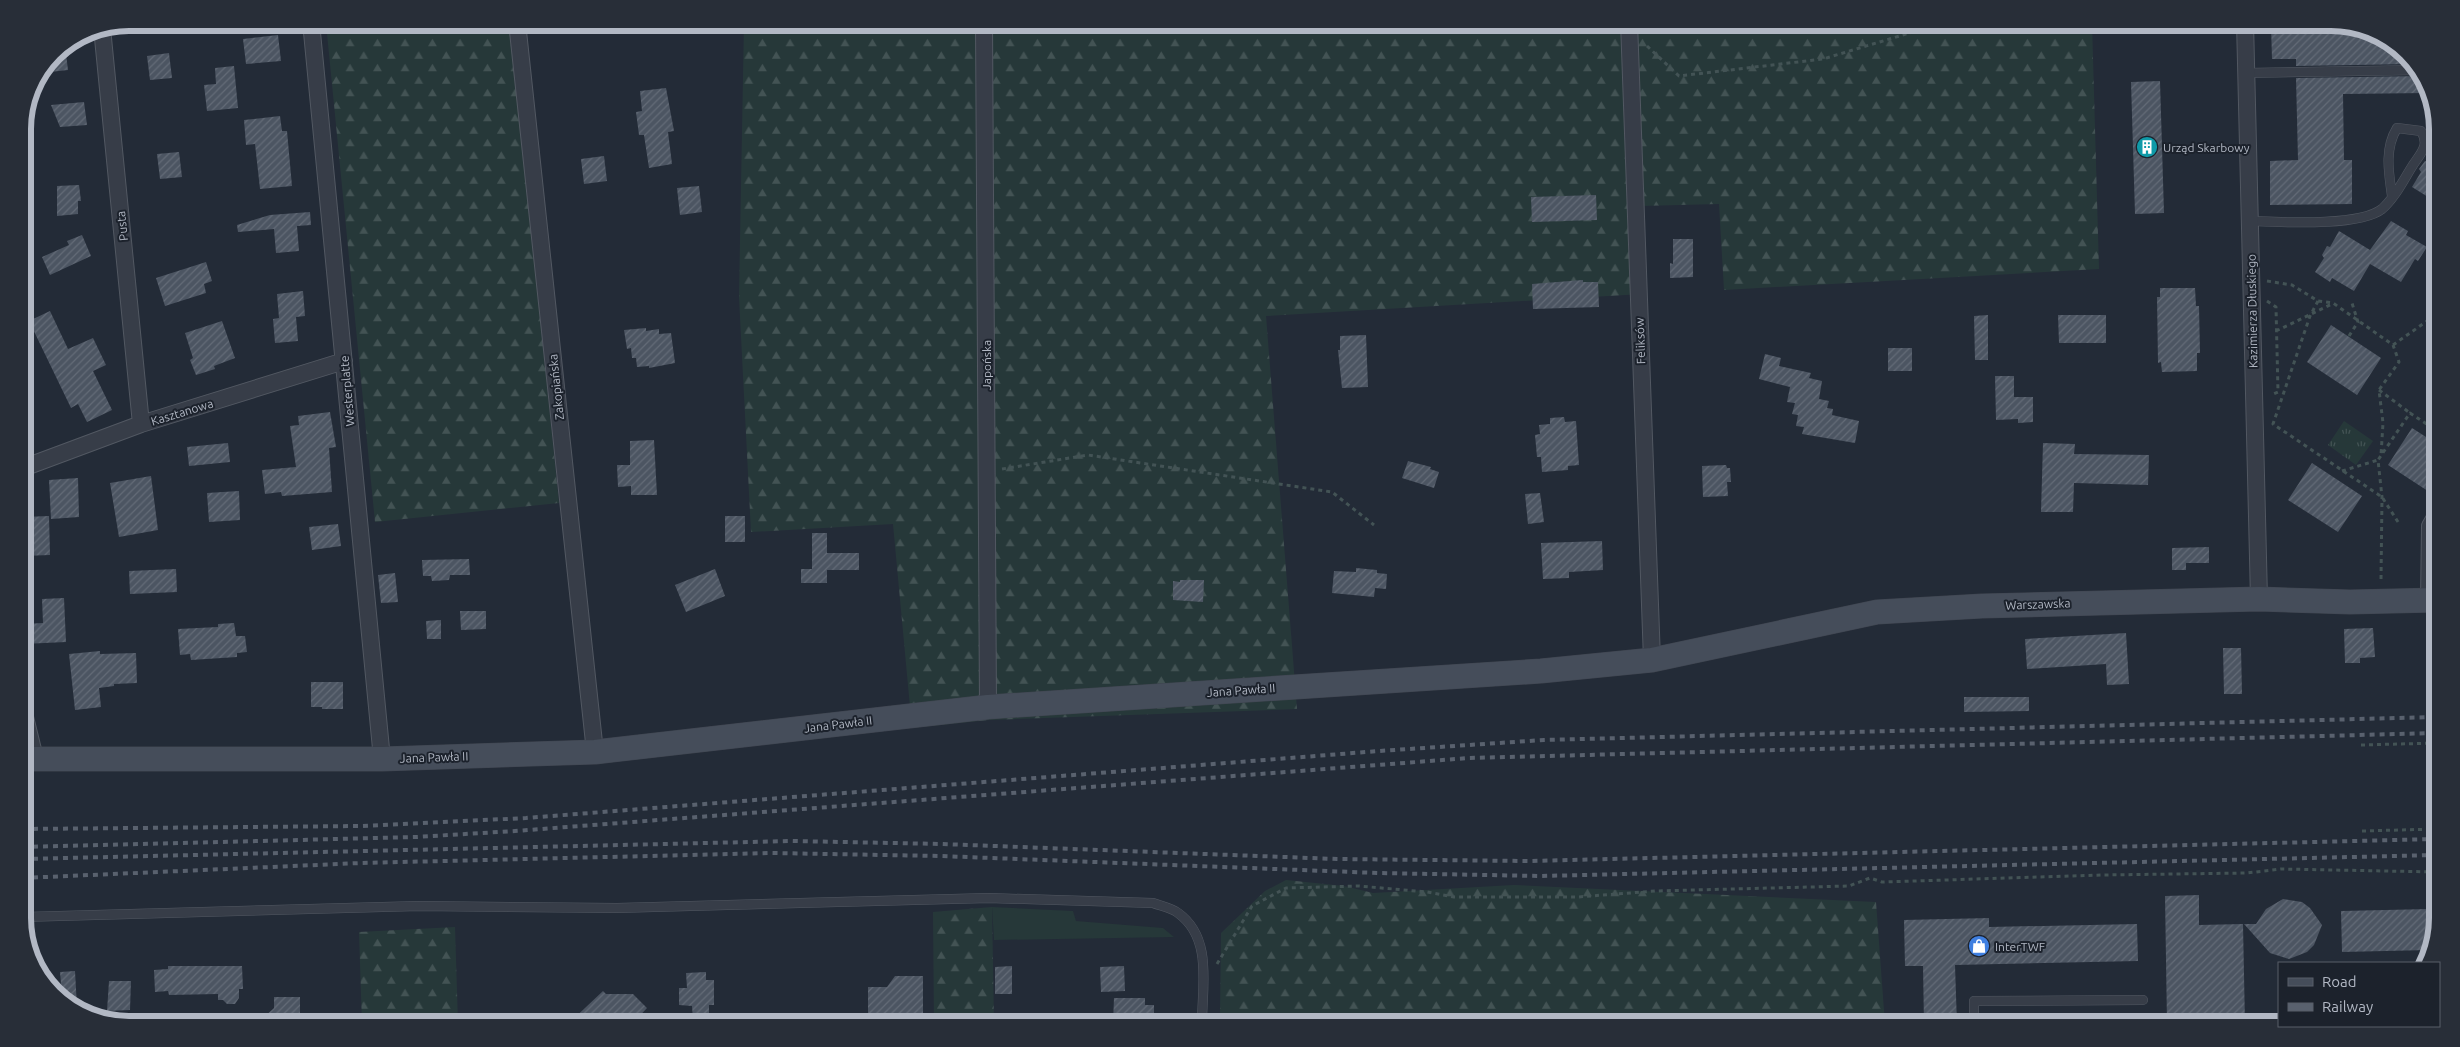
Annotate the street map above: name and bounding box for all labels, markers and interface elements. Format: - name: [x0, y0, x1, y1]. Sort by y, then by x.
- building icon: Urząd Skarbowy: [2135, 135, 2159, 159]
- place label: Urząd Skarbowy: [2163, 141, 2250, 154]
- street label: Pusta: [114, 210, 130, 242]
- street label: Kazimierza Dłuskiego: [2245, 254, 2259, 368]
- street label: Feliksów: [1633, 317, 1647, 365]
- street label: Japońska: [980, 340, 993, 390]
- street label: Zakopiańska: [546, 353, 566, 421]
- street label: Westerplatte: [337, 355, 357, 427]
- street label: Kasztanowa: [149, 396, 215, 428]
- street label: Warszawska: [2005, 596, 2071, 612]
- street label: Jana Pawła II: [1206, 681, 1276, 699]
- street label: Jana Pawła II: [803, 713, 873, 735]
- street label: Jana Pawła II: [399, 749, 469, 765]
- shop icon: InterTWF: [1967, 934, 1991, 958]
- place label: InterTWF: [1995, 940, 2045, 953]
- legend: [2278, 962, 2440, 1027]
- text: Road: [2322, 973, 2357, 990]
- text: Railway: [2322, 998, 2373, 1015]

